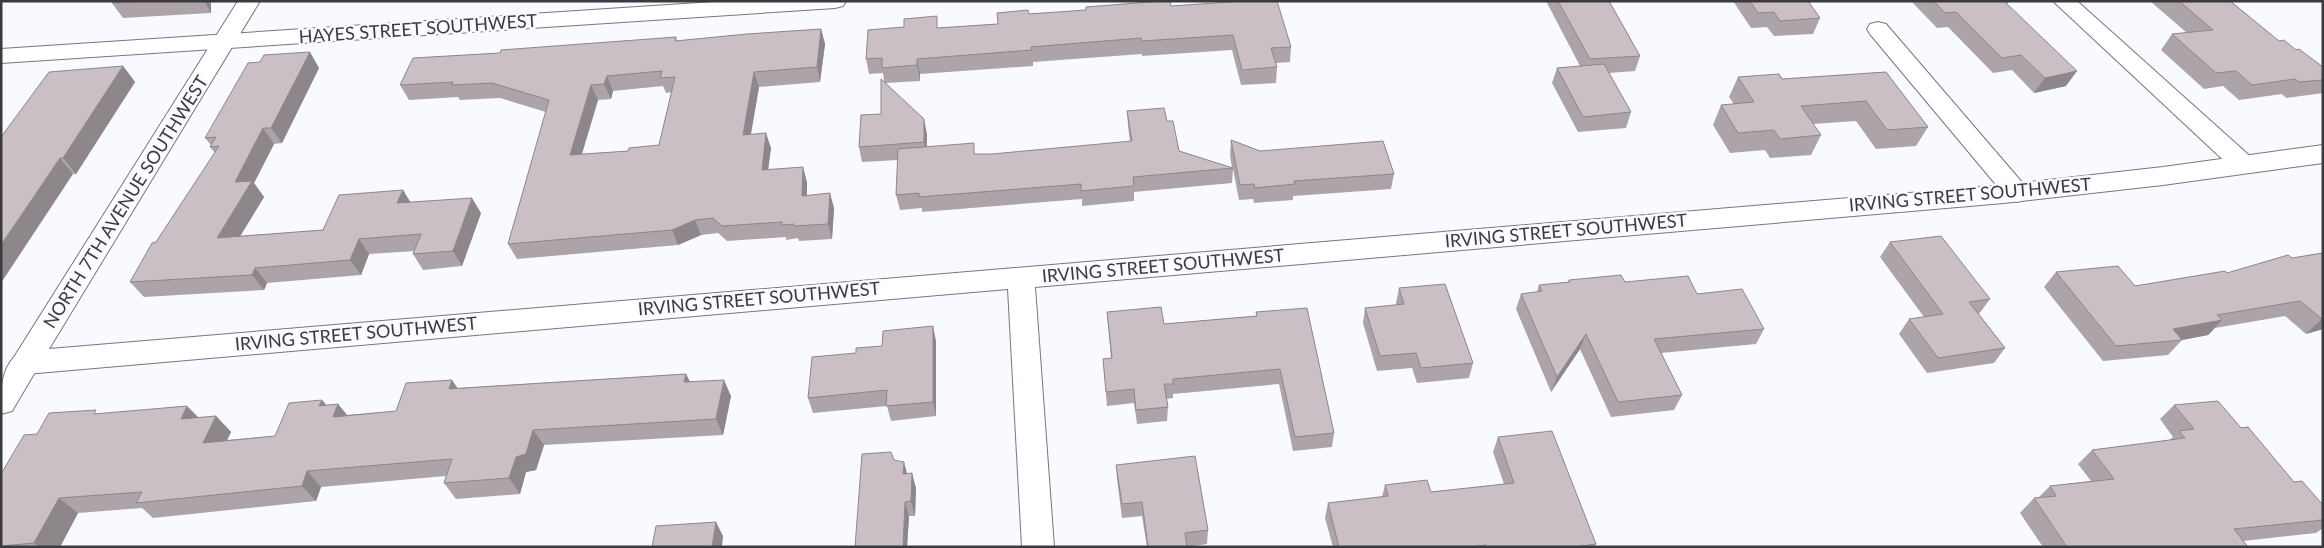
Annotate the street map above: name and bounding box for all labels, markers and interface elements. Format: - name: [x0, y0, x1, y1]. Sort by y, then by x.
- street label: HAYES STREET SOUTHWEST: [298, 9, 538, 47]
- street label: NORTH 7TH AVENUE SOUTHWEST: [38, 71, 213, 332]
- street label: IRVING STREET SOUTHWEST: [1848, 172, 2092, 216]
- street label: IRVING STREET SOUTHWEST: [1444, 208, 1688, 252]
- street label: IRVING STREET SOUTHWEST: [1041, 243, 1285, 287]
- street label: IRVING STREET SOUTHWEST: [637, 276, 881, 320]
- street label: IRVING STREET SOUTHWEST: [234, 311, 478, 355]

